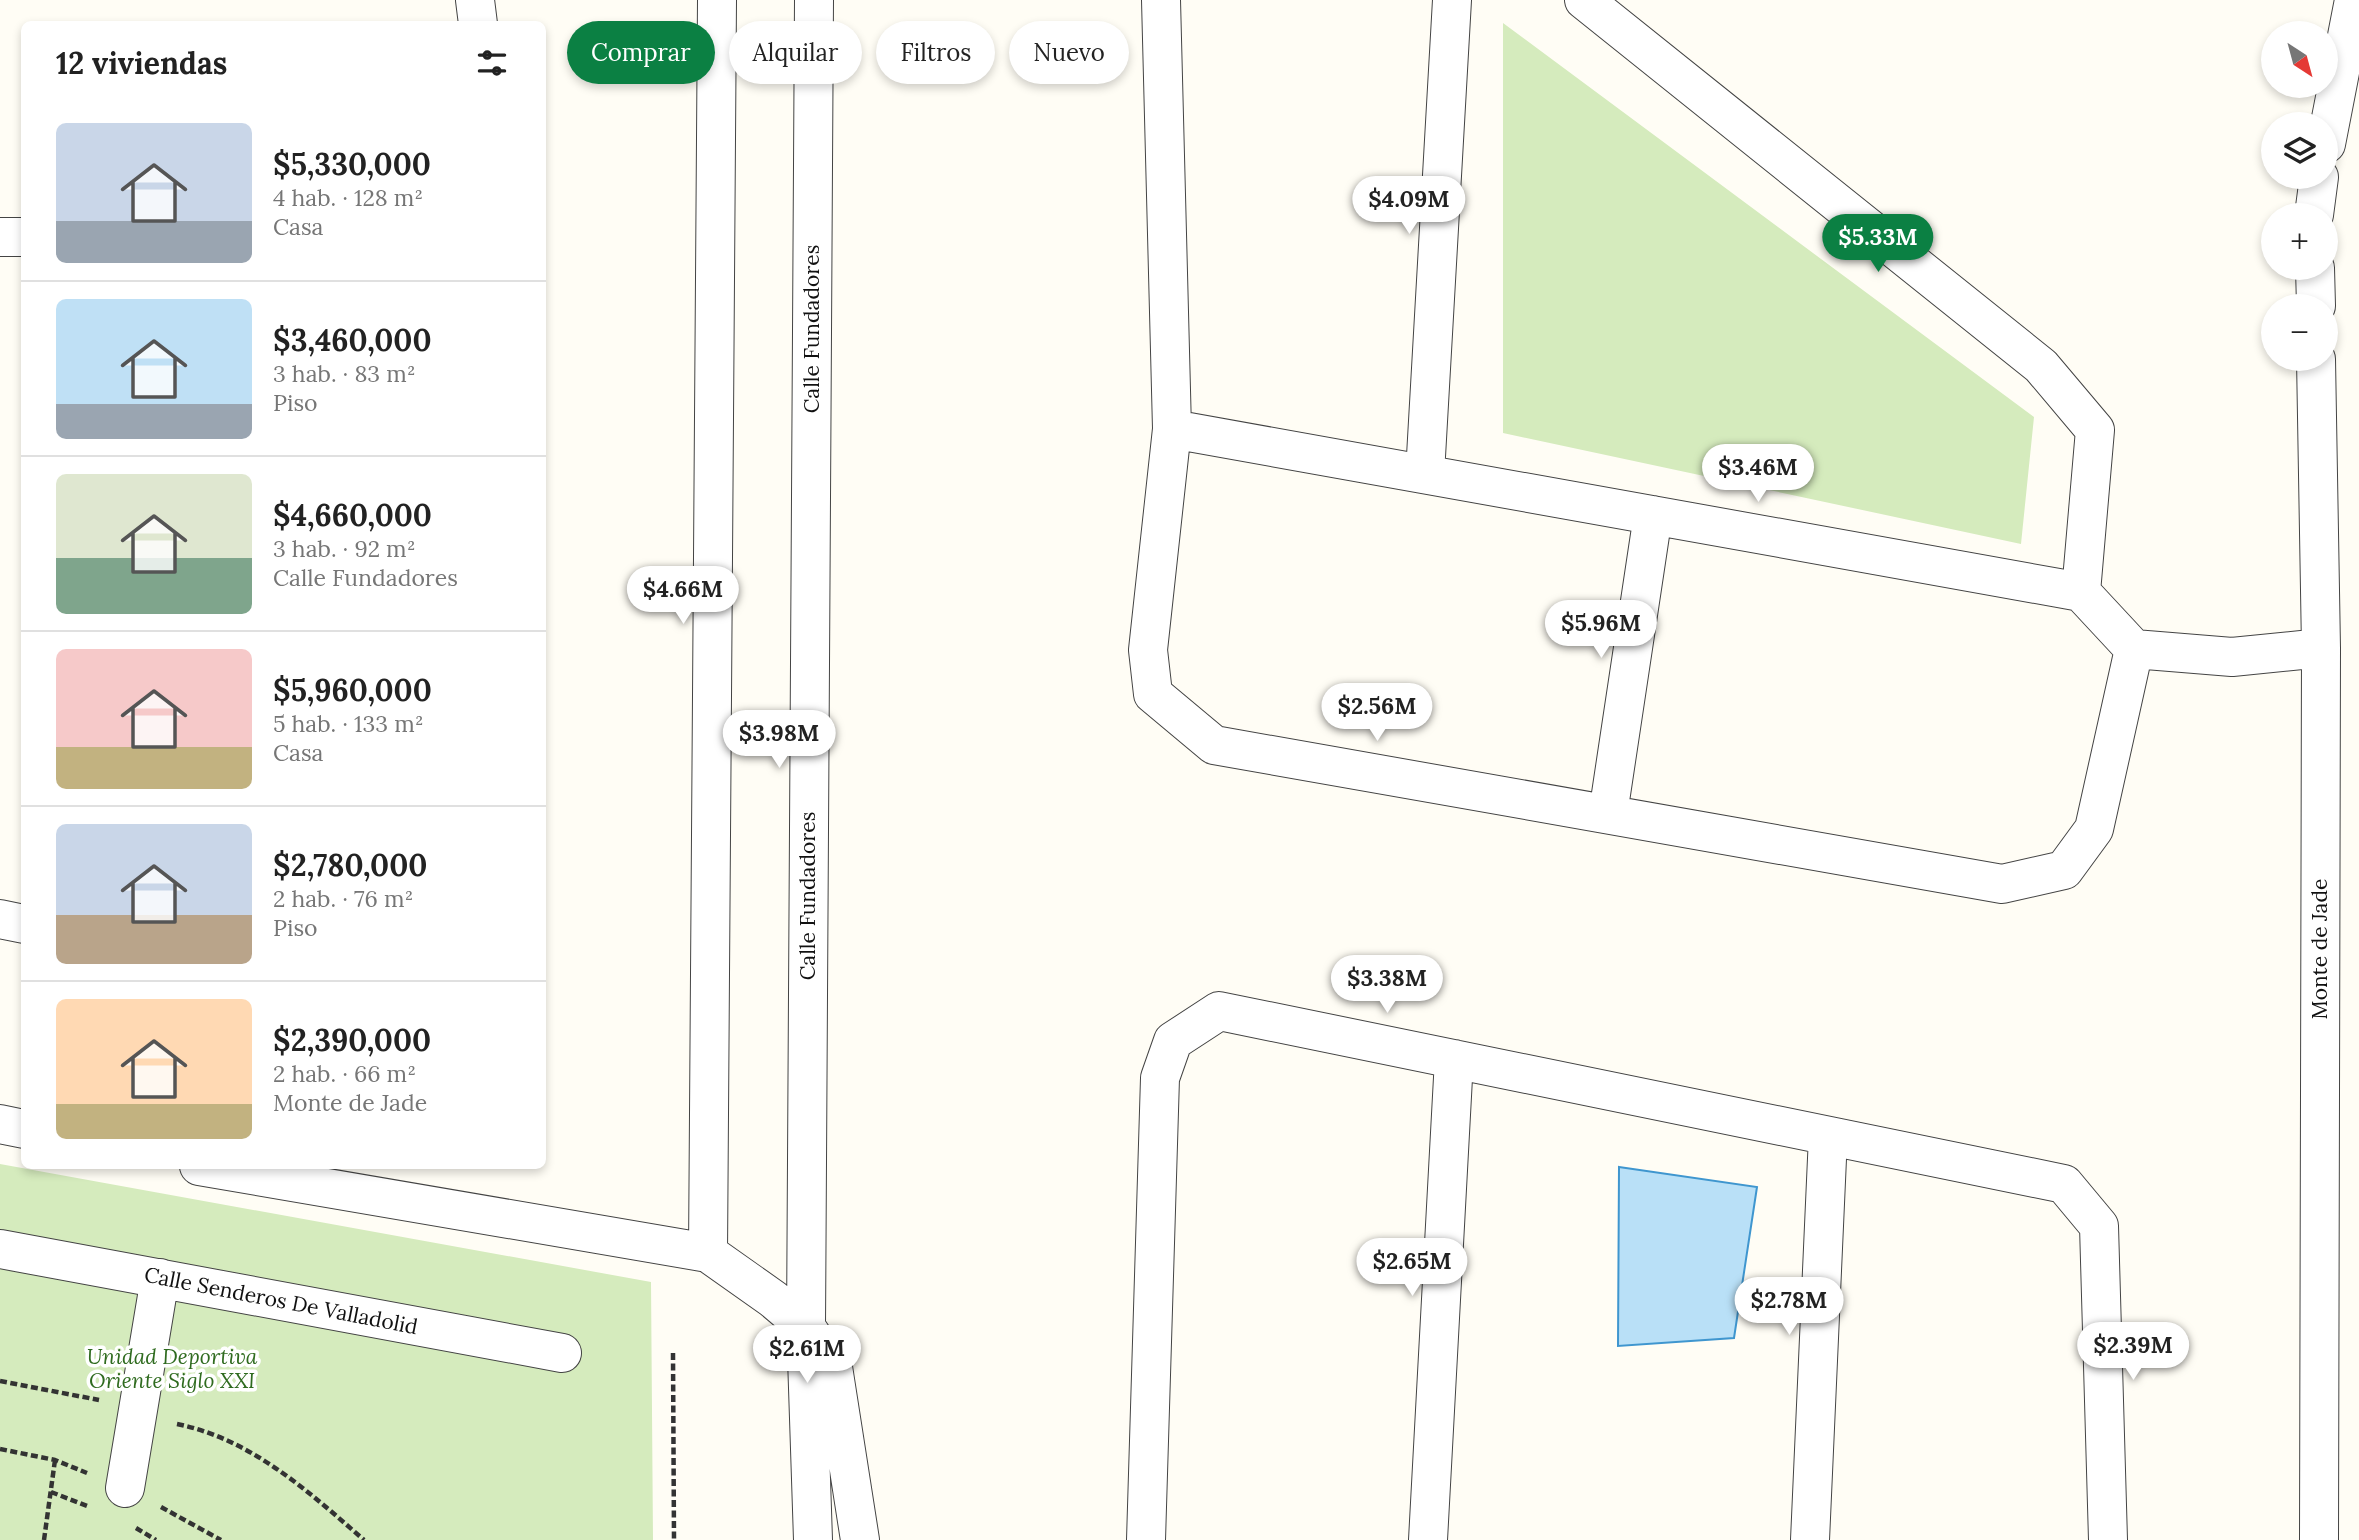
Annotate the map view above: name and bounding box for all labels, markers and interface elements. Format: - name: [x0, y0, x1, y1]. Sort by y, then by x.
- chip: Comprar: [567, 21, 715, 84]
- chip: Alquilar: [729, 21, 862, 84]
- chip: Filtros: [876, 21, 995, 84]
- chip: Nuevo: [1009, 21, 1129, 84]
- north arrow: [2261, 21, 2338, 98]
- map controls: [2261, 21, 2338, 371]
- text: 12 viviendas: [56, 44, 227, 82]
- icon: filters: [473, 44, 511, 82]
- button: layers: [2261, 112, 2338, 189]
- text: $5,330,000: [273, 145, 431, 183]
- icon: home: [112, 151, 196, 235]
- pin: $4.09M: [1352, 176, 1466, 236]
- text: 4 hab. · 128 m²: [273, 183, 423, 212]
- text: $4.09M: [1368, 184, 1450, 213]
- button: +: [2261, 203, 2338, 280]
- text: Casa: [273, 212, 323, 241]
- pin: $5.33M: [1821, 215, 1935, 274]
- text: $5.33M: [1838, 222, 1918, 251]
- street label: Calle Fundadores: [798, 245, 825, 413]
- button: −: [2261, 294, 2338, 371]
- text: $3,460,000: [273, 321, 431, 359]
- icon: home: [112, 327, 196, 411]
- text: 3 hab. · 83 m²: [273, 359, 416, 388]
- text: Piso: [273, 388, 318, 417]
- pin: $3.46M: [1701, 444, 1815, 504]
- text: $3.46M: [1718, 452, 1798, 481]
- text: $4,660,000: [273, 496, 432, 534]
- icon: home: [112, 502, 196, 586]
- text: 3 hab. · 92 m²: [273, 534, 416, 563]
- text: Calle Fundadores: [273, 563, 458, 592]
- pin: $4.66M: [626, 566, 740, 626]
- text: $4.66M: [643, 574, 723, 603]
- pin: $5.96M: [1544, 600, 1658, 660]
- text: $5.96M: [1561, 608, 1641, 637]
- text: $5,960,000: [273, 671, 432, 709]
- icon: home: [112, 677, 196, 761]
- pin: $2.56M: [1320, 684, 1434, 743]
- text: $2.56M: [1337, 691, 1417, 720]
- text: 5 hab. · 133 m²: [273, 709, 424, 738]
- pin: $3.98M: [722, 710, 836, 770]
- text: $3.98M: [739, 718, 819, 747]
- text: Casa: [273, 738, 323, 767]
- street label: Calle Fundadores: [794, 812, 821, 980]
- text: $2,780,000: [273, 846, 427, 884]
- icon: home: [112, 852, 196, 936]
- street label: Monte de Jade: [2306, 879, 2333, 1019]
- text: 2 hab. · 76 m²: [273, 884, 413, 913]
- text: Piso: [273, 913, 318, 942]
- pin: $3.38M: [1330, 956, 1444, 1015]
- text: $3.38M: [1347, 963, 1427, 992]
- text: $2,390,000: [273, 1021, 431, 1059]
- icon: home: [112, 1027, 196, 1111]
- text: 2 hab. · 66 m²: [273, 1059, 416, 1088]
- text: Monte de Jade: [273, 1088, 427, 1117]
- pin: $2.65M: [1355, 1238, 1469, 1298]
- text: $2.65M: [1372, 1246, 1452, 1275]
- street label: Calle Senderos De Valladolid: [142, 1261, 420, 1340]
- pin: $2.78M: [1732, 1278, 1846, 1337]
- text: $2.78M: [1751, 1285, 1827, 1314]
- pin: $2.39M: [2076, 1322, 2190, 1382]
- pin: $2.61M: [750, 1326, 864, 1385]
- text: $2.39M: [2093, 1330, 2173, 1359]
- text: $2.61M: [769, 1333, 845, 1362]
- park label: Unidad Deportiva Oriente Siglo XXI: [87, 1343, 258, 1394]

